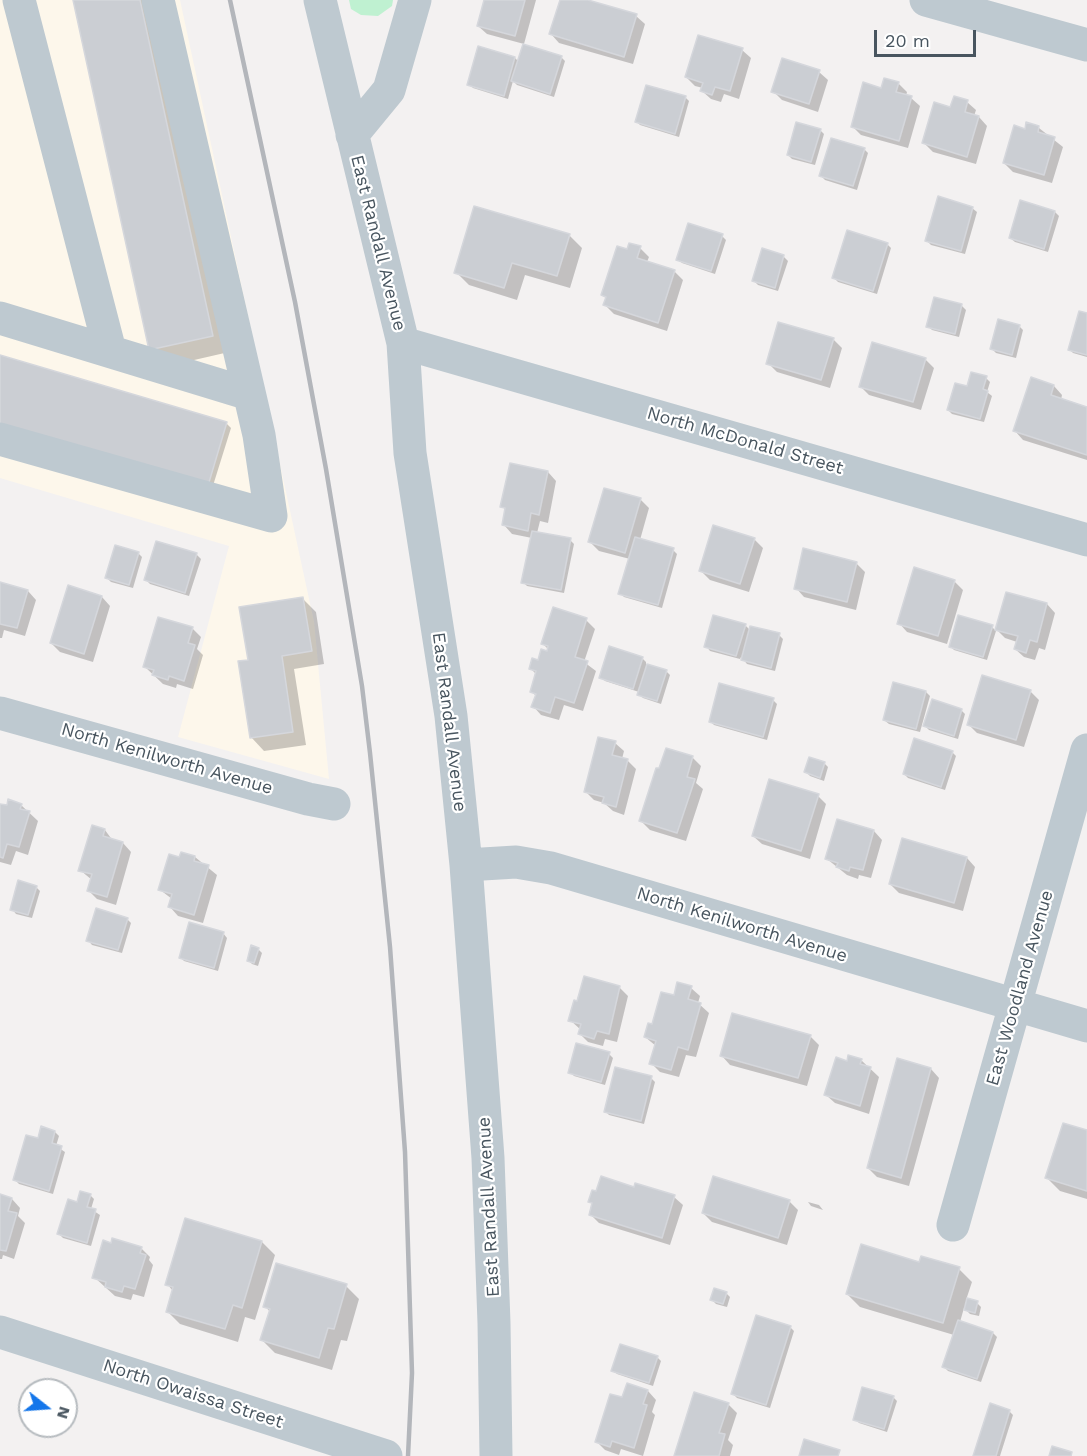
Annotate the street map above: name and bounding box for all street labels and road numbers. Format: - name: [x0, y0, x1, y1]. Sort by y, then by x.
- street label: East Randall Avenue: [346, 153, 410, 333]
- street label: North McDonald Street: [644, 403, 846, 479]
- street label: East Randall Avenue: [427, 631, 471, 813]
- street label: North Kenilworth Avenue: [59, 718, 275, 800]
- street label: North Kenilworth Avenue: [634, 883, 850, 967]
- street label: East Woodland Avenue: [982, 888, 1058, 1088]
- street label: East Randall Avenue: [473, 1116, 505, 1298]
- street label: North Owaissa Street: [100, 1355, 286, 1433]

